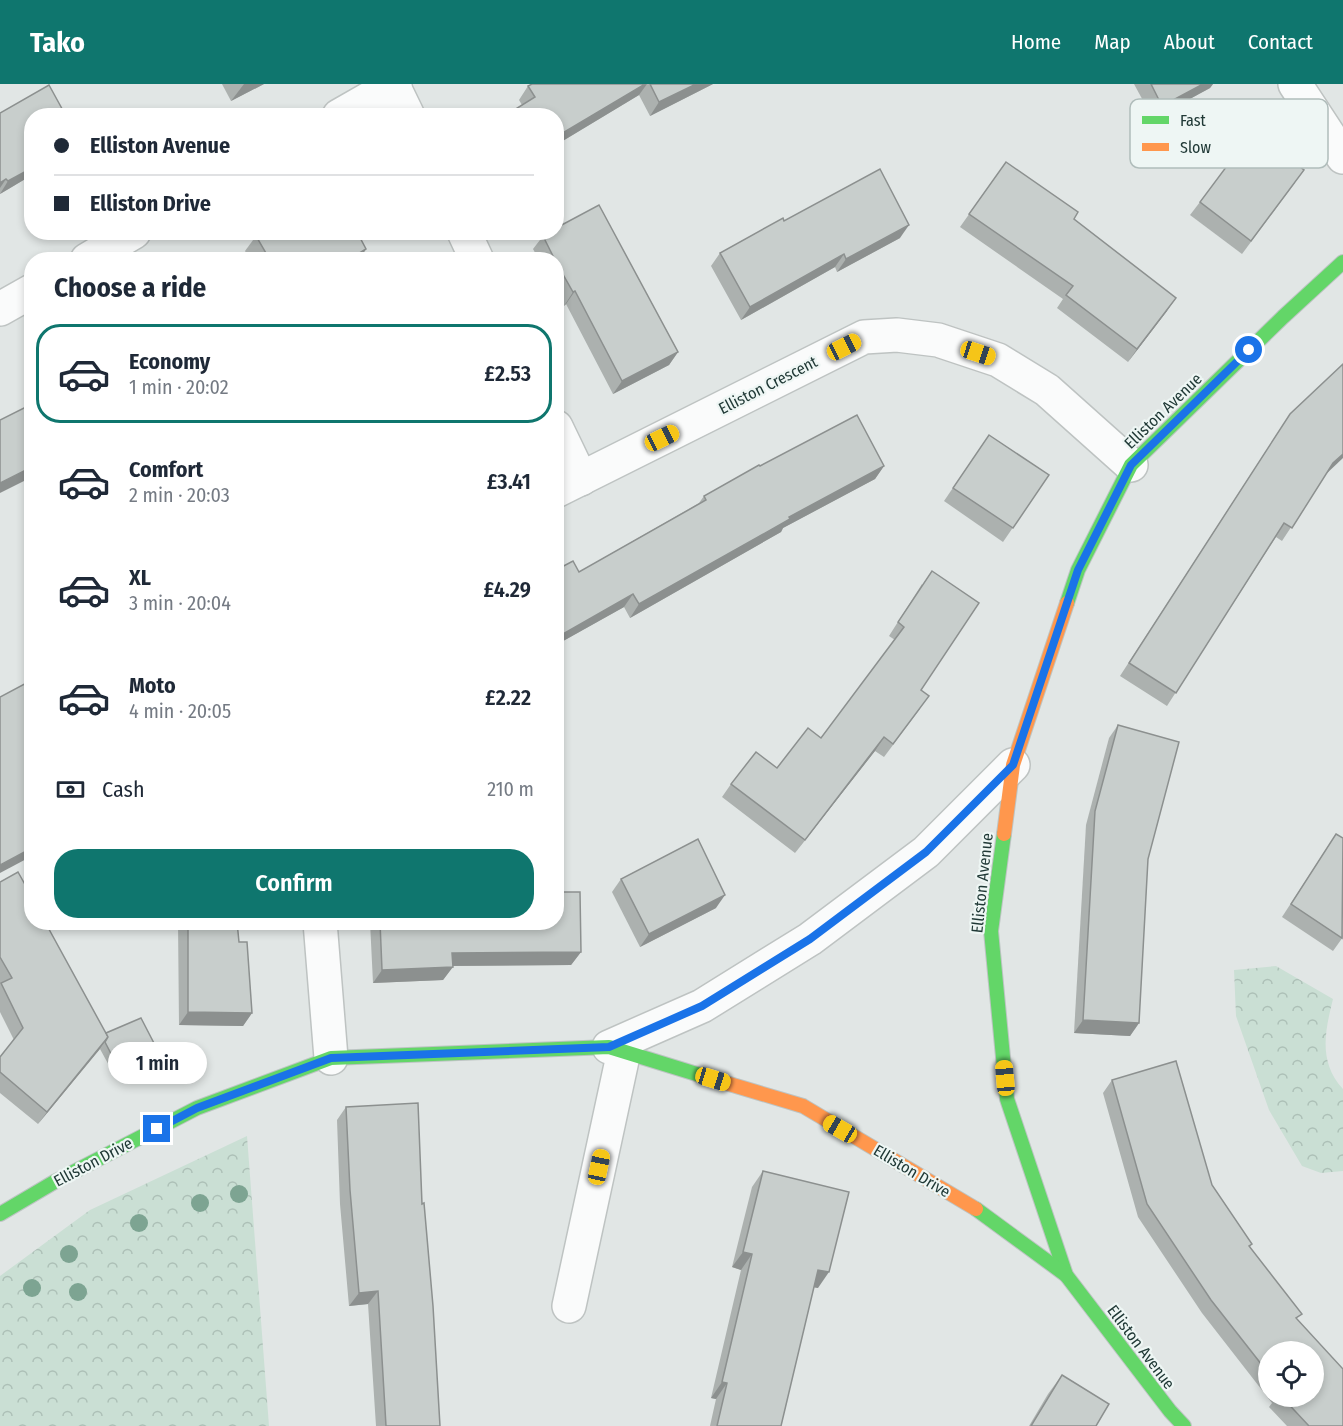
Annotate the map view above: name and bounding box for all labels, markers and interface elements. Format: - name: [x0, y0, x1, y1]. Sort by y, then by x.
- text: Tako: [30, 26, 85, 59]
- text: Home: [1011, 29, 1061, 55]
- text: Map: [1094, 29, 1131, 55]
- text: About: [1164, 29, 1215, 55]
- text: Contact: [1248, 29, 1313, 55]
- legend: [1130, 99, 1328, 168]
- text: Fast: [1180, 111, 1207, 130]
- text: Elliston Avenue: [90, 132, 230, 159]
- text: Slow: [1180, 138, 1211, 157]
- text: Elliston Drive: [90, 190, 211, 217]
- text: Choose a ride: [54, 272, 206, 304]
- car: [824, 331, 864, 363]
- route start: [1235, 336, 1262, 363]
- car: [958, 339, 998, 367]
- icon: car: [57, 347, 111, 401]
- text: Economy: [129, 348, 210, 375]
- street label: Elliston Crescent: [715, 352, 821, 418]
- text: £2.53: [484, 360, 531, 387]
- street label: Elliston Avenue: [1120, 369, 1206, 453]
- text: 1 min · 20:02: [129, 375, 229, 399]
- car: [642, 422, 682, 454]
- icon: car: [57, 455, 111, 509]
- text: Comfort: [129, 456, 203, 483]
- text: £3.41: [487, 468, 531, 495]
- text: 2 min · 20:03: [129, 483, 230, 507]
- icon: car: [57, 563, 111, 617]
- text: XL: [129, 564, 151, 591]
- text: £4.29: [484, 576, 531, 603]
- text: 3 min · 20:04: [129, 591, 231, 615]
- icon: car: [57, 671, 111, 725]
- text: Moto: [129, 672, 176, 699]
- text: £2.22: [485, 684, 531, 711]
- text: 4 min · 20:05: [129, 699, 231, 723]
- icon: cash: [54, 773, 87, 806]
- text: Cash: [102, 776, 145, 803]
- text: 210 m: [487, 777, 534, 801]
- street label: Elliston Avenue: [967, 832, 997, 934]
- button: Confirm: [54, 849, 534, 918]
- callout: 1 min: [108, 1042, 207, 1084]
- text: 1 min: [136, 1051, 179, 1075]
- car: [994, 1059, 1016, 1097]
- car: [693, 1065, 733, 1093]
- car: [820, 1112, 860, 1146]
- route end: [143, 1115, 170, 1142]
- street label: Elliston Drive: [50, 1133, 136, 1191]
- street label: Elliston Drive: [870, 1141, 954, 1201]
- car: [586, 1148, 612, 1186]
- street label: Elliston Avenue: [1103, 1301, 1179, 1393]
- map controls: [1258, 1341, 1324, 1407]
- button: locate: [1258, 1341, 1324, 1407]

